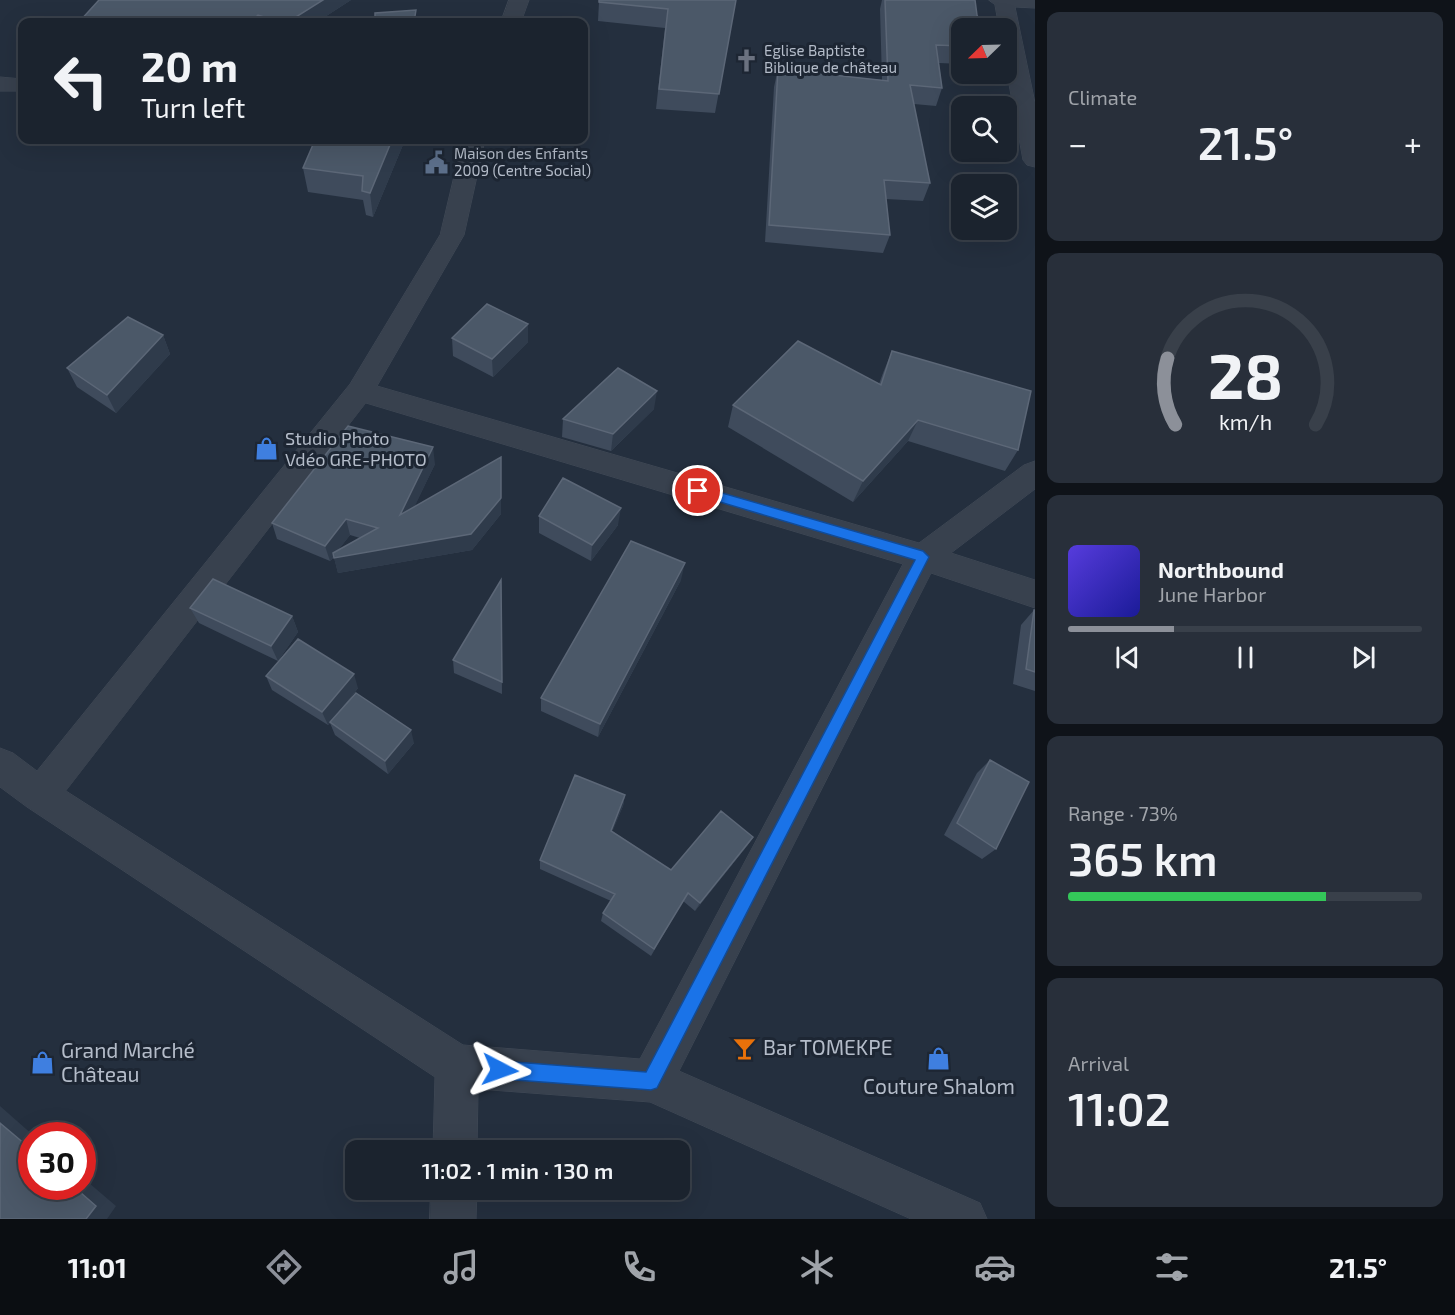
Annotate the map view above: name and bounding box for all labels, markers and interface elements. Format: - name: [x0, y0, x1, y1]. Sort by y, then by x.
- north arrow: [951, 18, 1017, 84]
- map controls: [951, 18, 1017, 240]
- text: 20 m: [141, 40, 238, 90]
- place label: Eglise Baptiste Biblique de château: [764, 41, 897, 76]
- icon: left: [42, 42, 120, 120]
- church icon: Eglise Baptiste Biblique de château: [733, 47, 759, 73]
- text: Climate: [1068, 85, 1137, 109]
- text: Turn left: [141, 91, 245, 123]
- button: search: [951, 96, 1017, 162]
- text: 21.5°: [1198, 115, 1293, 169]
- text: −: [1068, 123, 1087, 163]
- text: +: [1404, 123, 1422, 163]
- place label: Maison des Enfants 2009 (Centre Social): [454, 144, 591, 179]
- public building icon: Maison des Enfants 2009 (Centre Social): [423, 150, 449, 176]
- button: layers: [951, 174, 1017, 240]
- text: 28: [1207, 337, 1283, 412]
- text: km/h: [1218, 410, 1272, 435]
- place label: Studio Photo Vdéo GRE-PHOTO: [285, 427, 427, 470]
- shop icon: Studio Photo Vdéo GRE-PHOTO: [254, 436, 280, 462]
- pin: [672, 465, 723, 516]
- icon: arrive: [681, 474, 714, 507]
- text: Northbound: [1158, 556, 1284, 582]
- text: June Harbor: [1158, 582, 1266, 606]
- icon: previous: [1111, 641, 1144, 674]
- icon: pause: [1229, 641, 1262, 674]
- icon: next: [1347, 641, 1380, 674]
- text: Range · 73%: [1068, 801, 1178, 825]
- text: 365 km: [1068, 831, 1218, 885]
- place label: Bar TOMEKPE: [763, 1034, 892, 1059]
- bar icon: Bar TOMEKPE: [732, 1035, 758, 1061]
- place label: Grand Marché Château: [61, 1037, 195, 1086]
- position arrow: [468, 1038, 532, 1102]
- shop icon: Couture Shalom: [926, 1046, 952, 1072]
- shop icon: Grand Marché Château: [30, 1050, 56, 1076]
- text: Arrival: [1068, 1051, 1129, 1075]
- place label: Couture Shalom: [863, 1073, 1015, 1098]
- text: 11:02: [1068, 1081, 1170, 1135]
- speed limit sign: 30: [18, 1122, 96, 1200]
- text: 11:02 · 1 min · 130 m: [422, 1157, 613, 1183]
- icon: directions: [263, 1246, 305, 1288]
- icon: music: [440, 1246, 482, 1288]
- icon: phone: [618, 1246, 660, 1288]
- icon: climate: [796, 1246, 838, 1288]
- icon: car: [974, 1246, 1016, 1288]
- icon: filters: [1151, 1246, 1193, 1288]
- text: 11:01: [68, 1251, 127, 1283]
- text: 21.5°: [1329, 1251, 1387, 1283]

